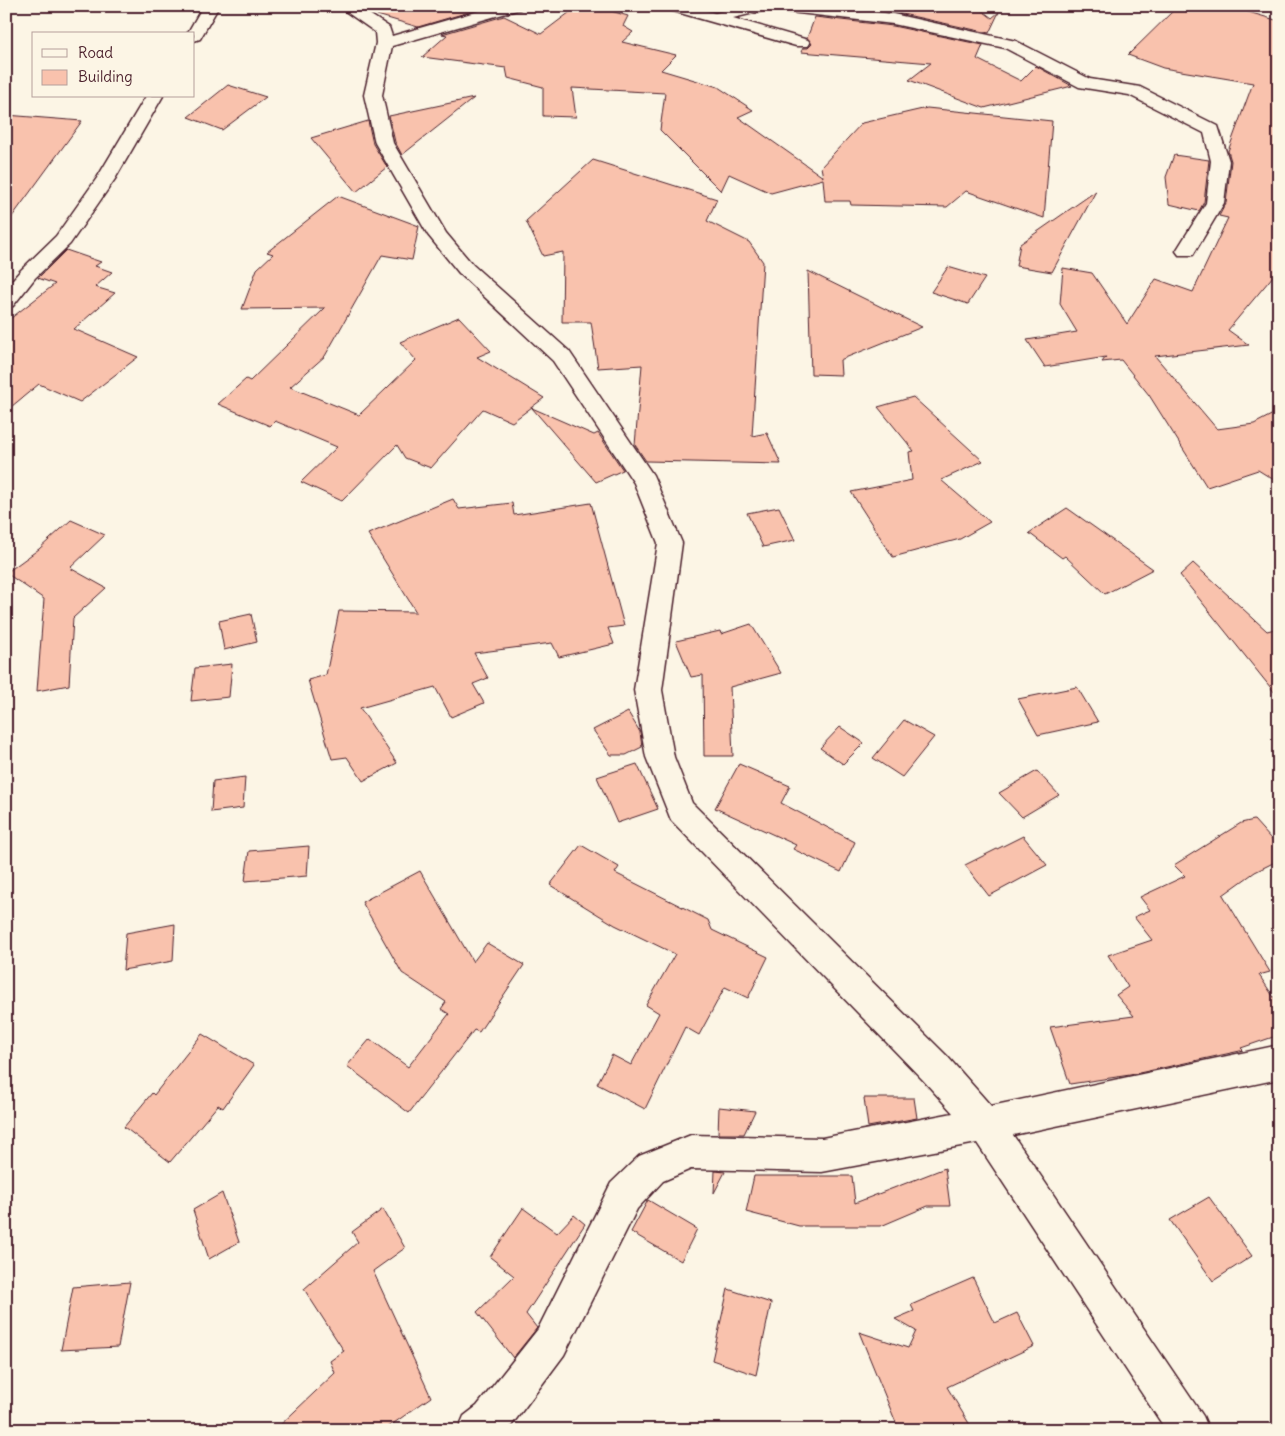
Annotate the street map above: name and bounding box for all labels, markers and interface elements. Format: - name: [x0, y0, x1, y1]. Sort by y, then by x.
- legend: [32, 32, 195, 98]
- text: Road: [78, 43, 113, 62]
- text: Building: [78, 67, 133, 86]

